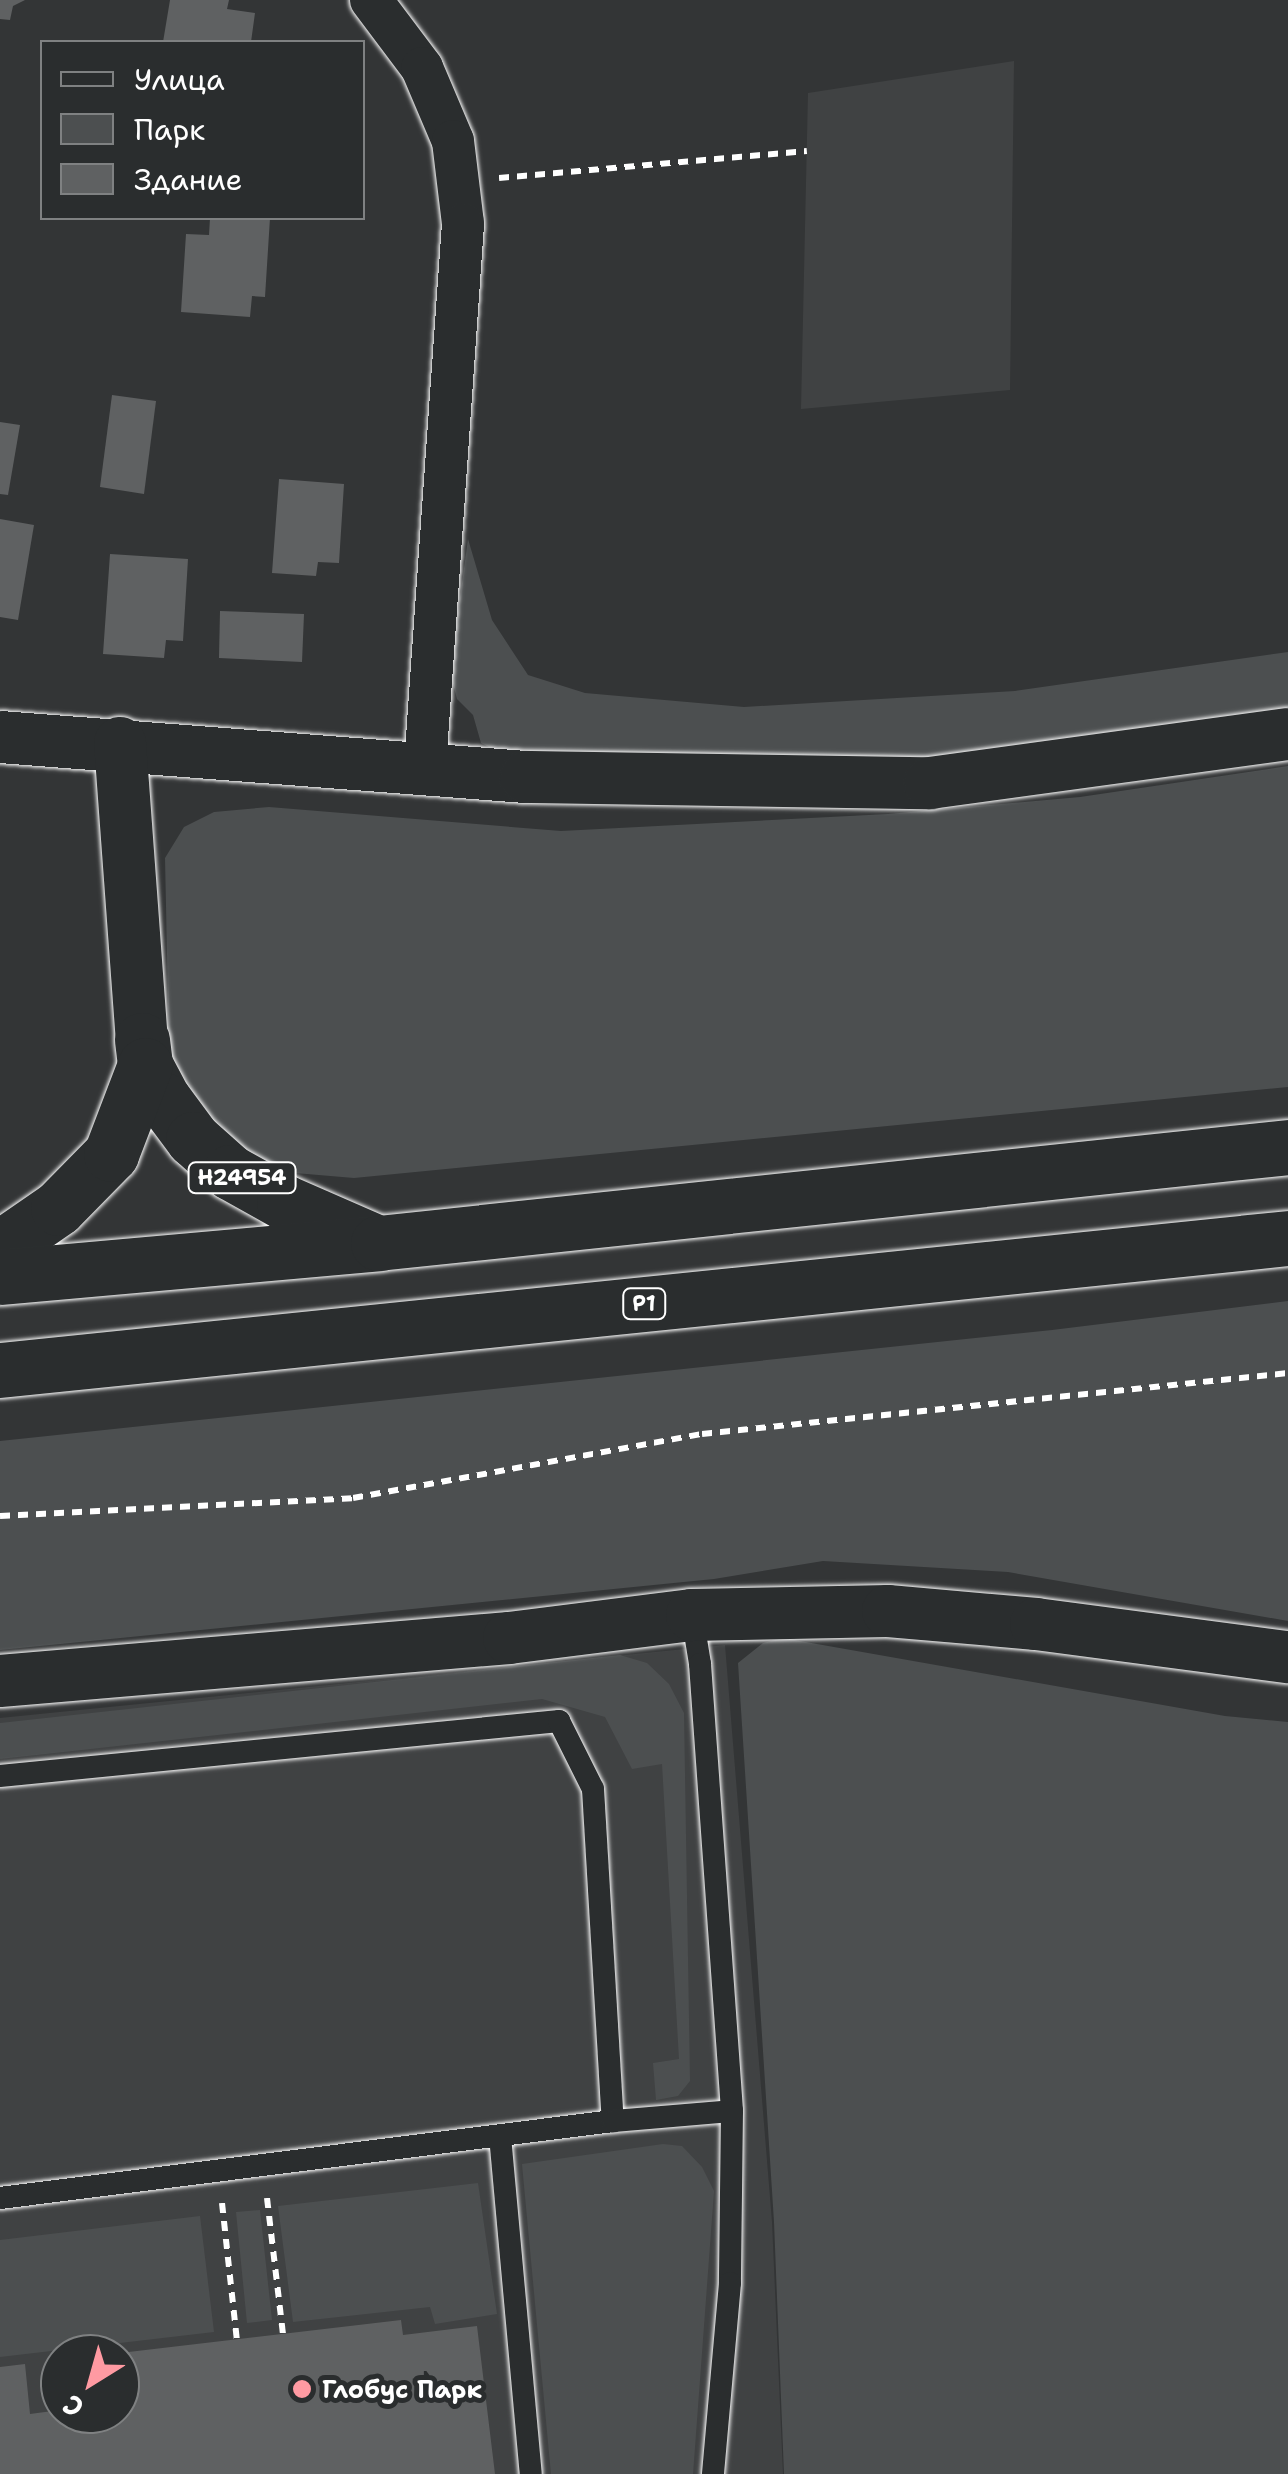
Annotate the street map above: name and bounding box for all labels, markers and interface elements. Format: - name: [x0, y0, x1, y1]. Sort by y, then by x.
- legend: [40, 40, 365, 220]
- text: Улица: [134, 59, 225, 100]
- text: Парк: [134, 109, 205, 150]
- text: Здание: [134, 159, 243, 200]
- road number: Н24954: [187, 1161, 297, 1195]
- road number: Р1: [622, 1287, 666, 1321]
- north arrow: [40, 2334, 140, 2434]
- place label: Глобус Парк: [322, 2374, 482, 2404]
- marker: Глобус Парк: [291, 2378, 313, 2400]
- text: С: [55, 2386, 91, 2427]

